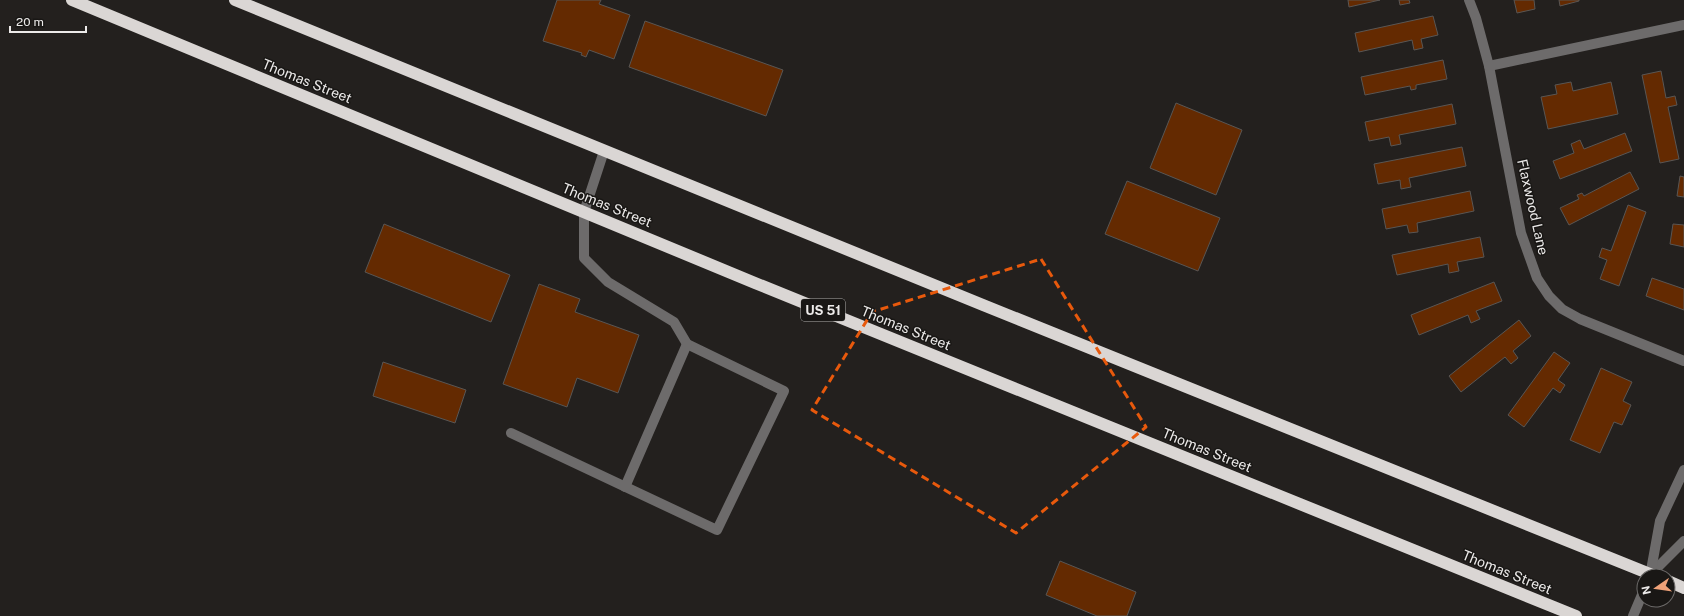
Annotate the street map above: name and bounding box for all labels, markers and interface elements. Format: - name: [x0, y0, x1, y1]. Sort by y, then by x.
- scale bar: [10, 8, 86, 34]
- text: 20 m: [16, 15, 44, 29]
- street label: Thomas Street: [260, 56, 354, 106]
- street label: Flaxwood Lane: [1514, 157, 1552, 257]
- street label: Thomas Street: [560, 180, 654, 230]
- road number: US 51: [801, 299, 845, 321]
- street label: Thomas Street: [859, 303, 953, 353]
- street label: Thomas Street: [1160, 425, 1254, 475]
- street label: Thomas Street: [1460, 547, 1554, 597]
- north arrow: [1636, 568, 1676, 608]
- text: N: [1639, 585, 1653, 596]

